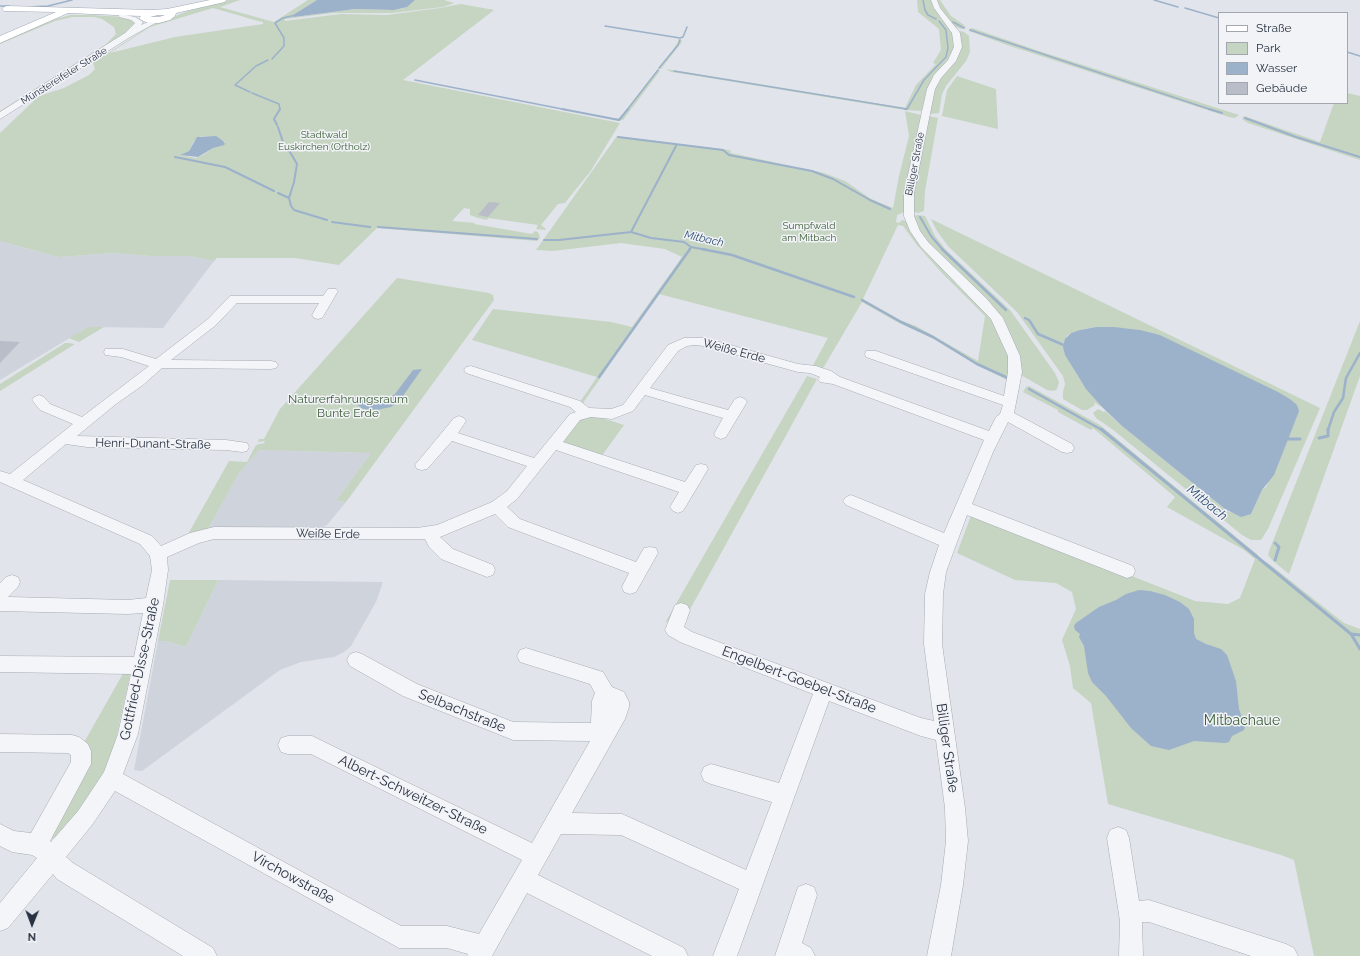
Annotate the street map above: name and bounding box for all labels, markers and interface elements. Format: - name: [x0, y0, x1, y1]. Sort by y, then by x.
- legend: [1218, 12, 1348, 104]
- text: Straße: [1256, 21, 1292, 35]
- text: Park: [1256, 41, 1281, 55]
- street label: Münstereifeler Straße: [19, 45, 109, 107]
- text: Wasser: [1256, 61, 1297, 75]
- text: Gebäude: [1256, 81, 1307, 95]
- park label: Stadtwald Euskirchen (Ortholz): [278, 129, 370, 152]
- street label: Billiger Straße: [903, 131, 927, 197]
- park label: Sumpfwald am Mitbach: [782, 220, 836, 244]
- water label: Mitbach: [683, 228, 725, 250]
- street label: Weiße Erde: [701, 336, 767, 366]
- park label: Naturerfahrungsraum Bunte Erde: [288, 392, 408, 420]
- street label: Henri-Dunant-Straße: [95, 436, 211, 452]
- water label: Mitbach: [1184, 482, 1230, 524]
- street label: Weiße Erde: [296, 526, 360, 542]
- street label: Gottfried-Disse-Straße: [117, 596, 163, 742]
- street label: Engelbert-Goebel-Straße: [719, 643, 879, 717]
- street label: Selbachstraße: [416, 686, 508, 736]
- street label: Billiger Straße: [932, 702, 962, 794]
- park label: Mitbachaue: [1204, 713, 1280, 729]
- street label: Albert-Schweitzer-Straße: [336, 752, 490, 838]
- street label: Virchowstraße: [249, 848, 337, 908]
- north arrow: [12, 904, 52, 944]
- text: N: [27, 930, 36, 943]

